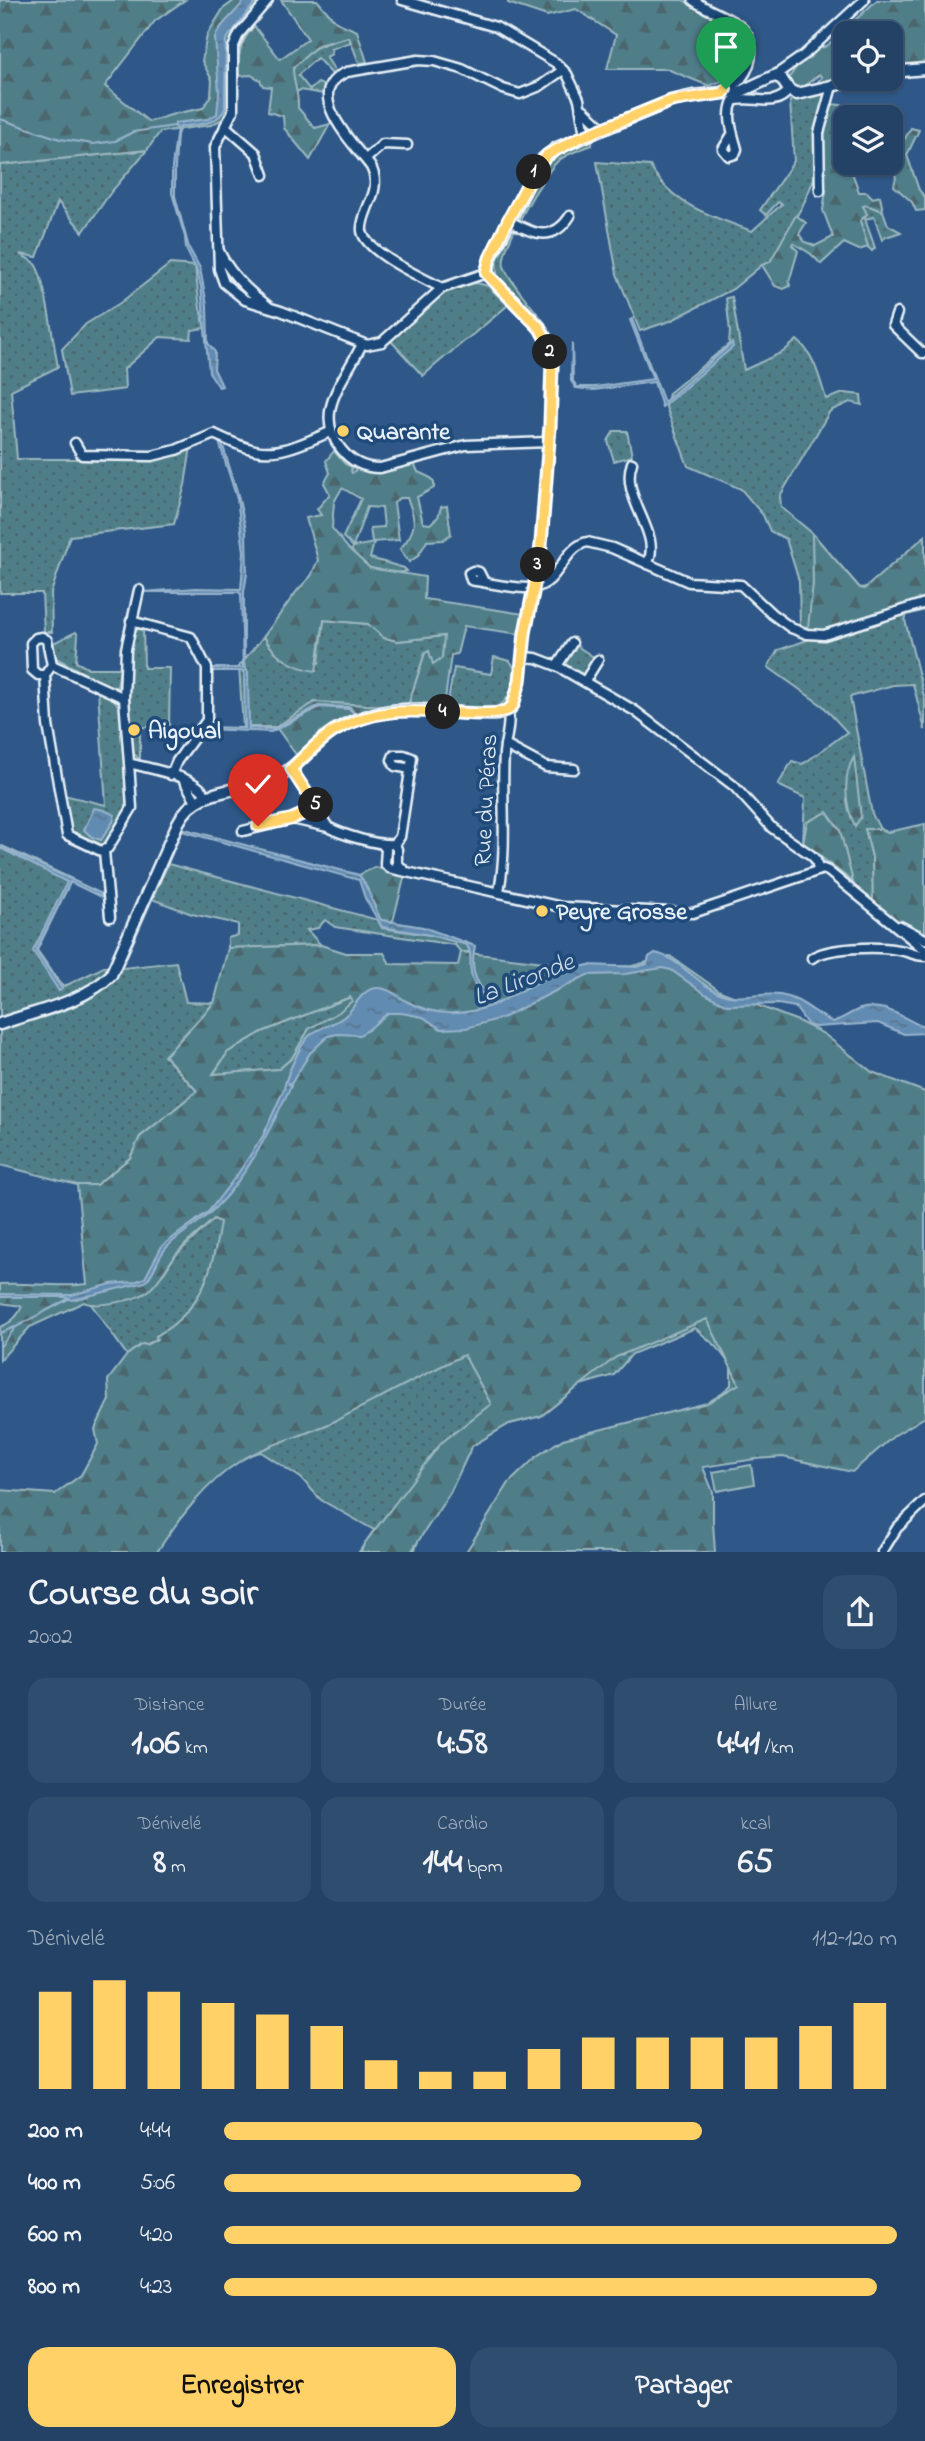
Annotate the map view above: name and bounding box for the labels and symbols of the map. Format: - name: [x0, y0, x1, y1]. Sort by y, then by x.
- pin: [696, 17, 756, 89]
- pin: 1: [516, 154, 552, 190]
- pin: 2: [532, 334, 568, 370]
- place label: Quarante: [357, 416, 451, 451]
- marker: Quarante: [335, 423, 351, 439]
- pin: 3: [520, 548, 556, 582]
- pin: 4: [426, 694, 460, 730]
- place label: Aigoual: [148, 715, 221, 751]
- marker: Aigoual: [126, 722, 142, 738]
- street label: Rue du Péras: [467, 733, 508, 867]
- pin: [228, 754, 288, 826]
- pin: 5: [298, 788, 334, 822]
- place label: Peyre Grosse: [556, 896, 688, 932]
- marker: Peyre Grosse: [534, 903, 550, 919]
- water label: La Lironde: [468, 944, 581, 1017]

